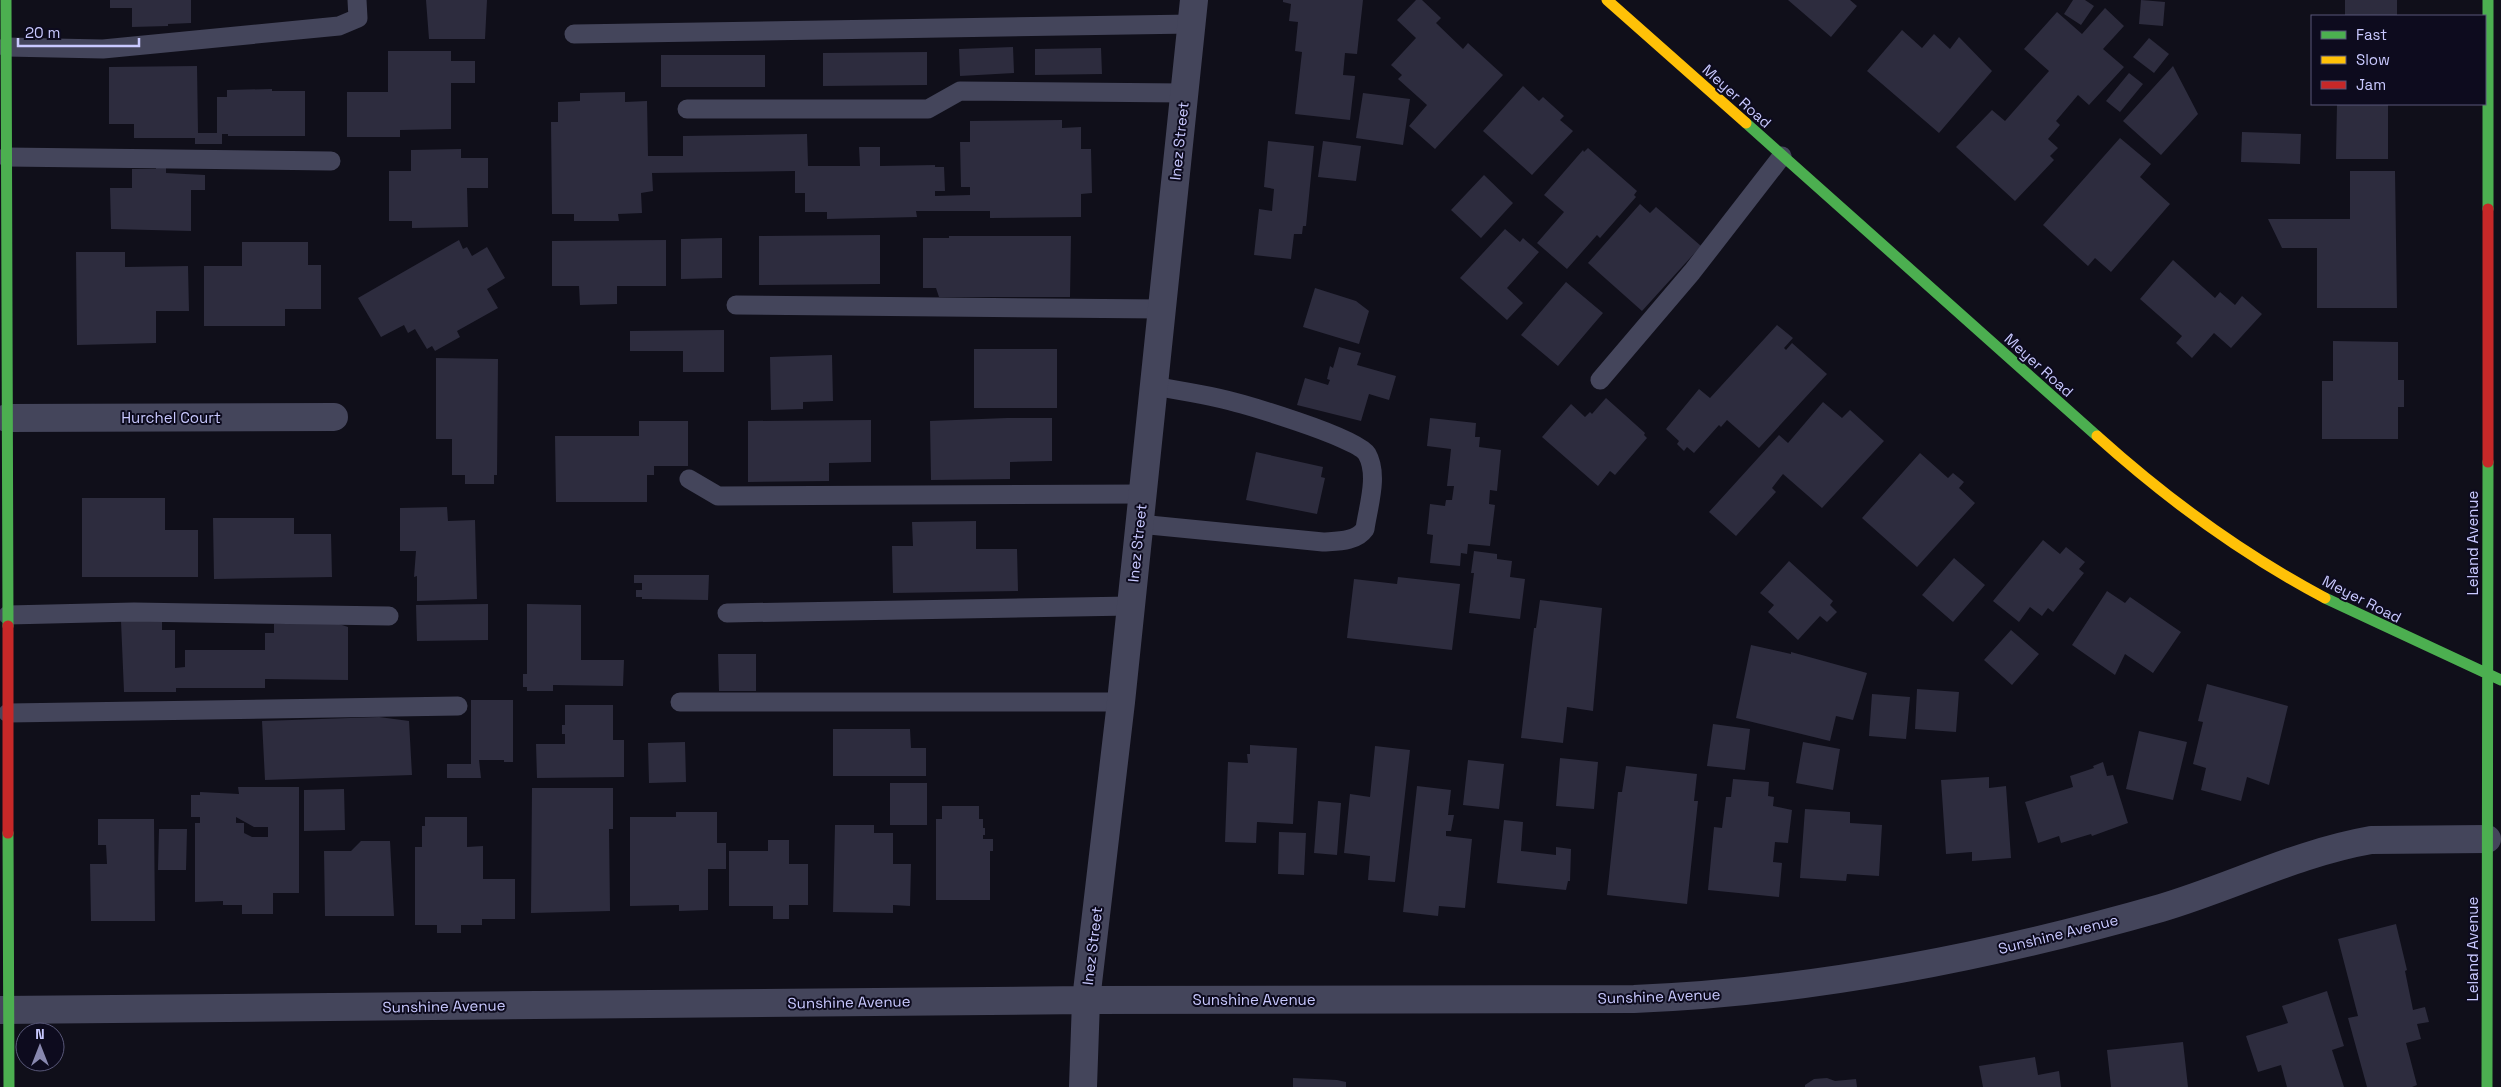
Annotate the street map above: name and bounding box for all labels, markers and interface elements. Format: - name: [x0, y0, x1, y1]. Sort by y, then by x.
- scale bar: [18, 15, 139, 47]
- legend: [2311, 15, 2486, 105]
- text: 20 m: [25, 23, 60, 42]
- text: Fast: [2356, 25, 2387, 44]
- text: Slow: [2356, 50, 2390, 69]
- street label: Meyer Road: [1699, 60, 1775, 132]
- text: Jam: [2356, 75, 2386, 94]
- street label: Inez Street: [1165, 101, 1193, 181]
- street label: Meyer Road: [2001, 329, 2077, 401]
- street label: Hurchel Court: [121, 408, 221, 427]
- street label: Leland Avenue: [2463, 490, 2482, 595]
- street label: Inez Street: [1123, 503, 1151, 583]
- street label: Meyer Road: [2319, 571, 2405, 627]
- street label: Leland Avenue: [2463, 896, 2482, 1001]
- street label: Inez Street: [1078, 906, 1106, 986]
- street label: Sunshine Avenue: [1996, 910, 2120, 958]
- street label: Sunshine Avenue: [1597, 984, 1721, 1008]
- street label: Sunshine Avenue: [1192, 990, 1316, 1009]
- street label: Sunshine Avenue: [787, 991, 911, 1013]
- street label: Sunshine Avenue: [382, 995, 506, 1017]
- north arrow: [15, 1022, 65, 1072]
- text: N: [35, 1025, 45, 1043]

